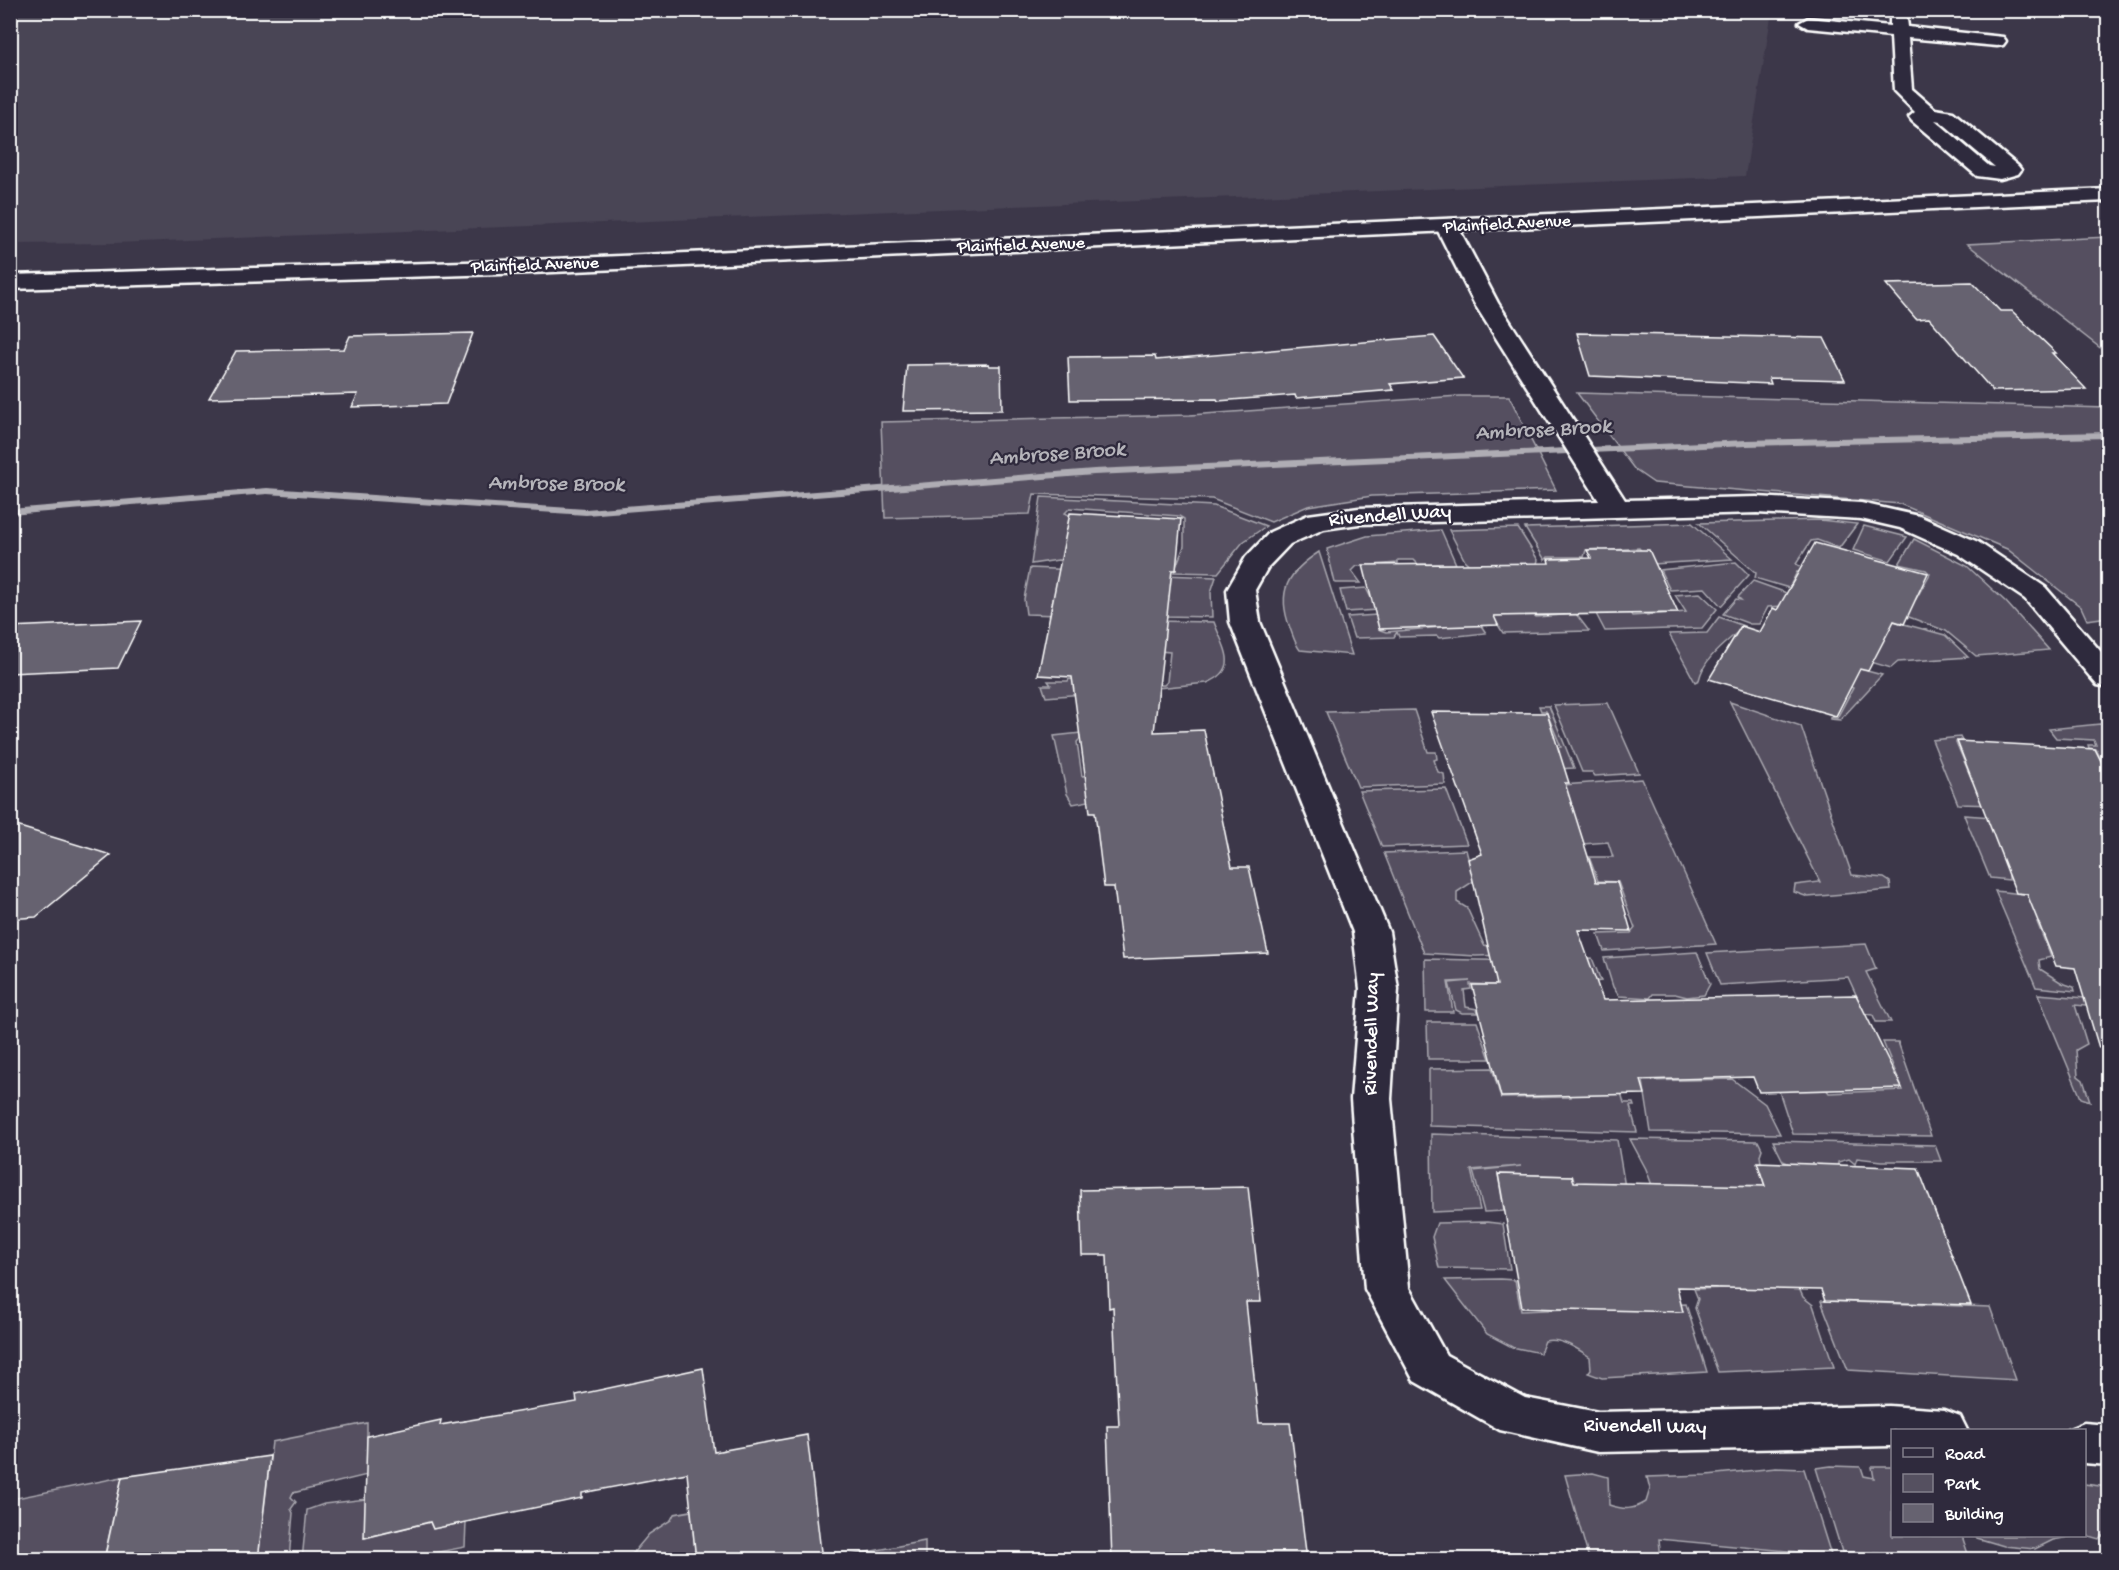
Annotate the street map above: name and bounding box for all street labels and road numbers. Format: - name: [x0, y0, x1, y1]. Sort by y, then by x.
- street label: Plainfield Avenue: [1442, 211, 1572, 239]
- street label: Plainfield Avenue: [956, 233, 1086, 259]
- street label: Plainfield Avenue: [470, 253, 600, 279]
- street label: Rivendell Way: [1328, 500, 1452, 534]
- street label: Rivendell Way: [1359, 972, 1387, 1096]
- street label: Rivendell Way: [1583, 1414, 1707, 1442]

